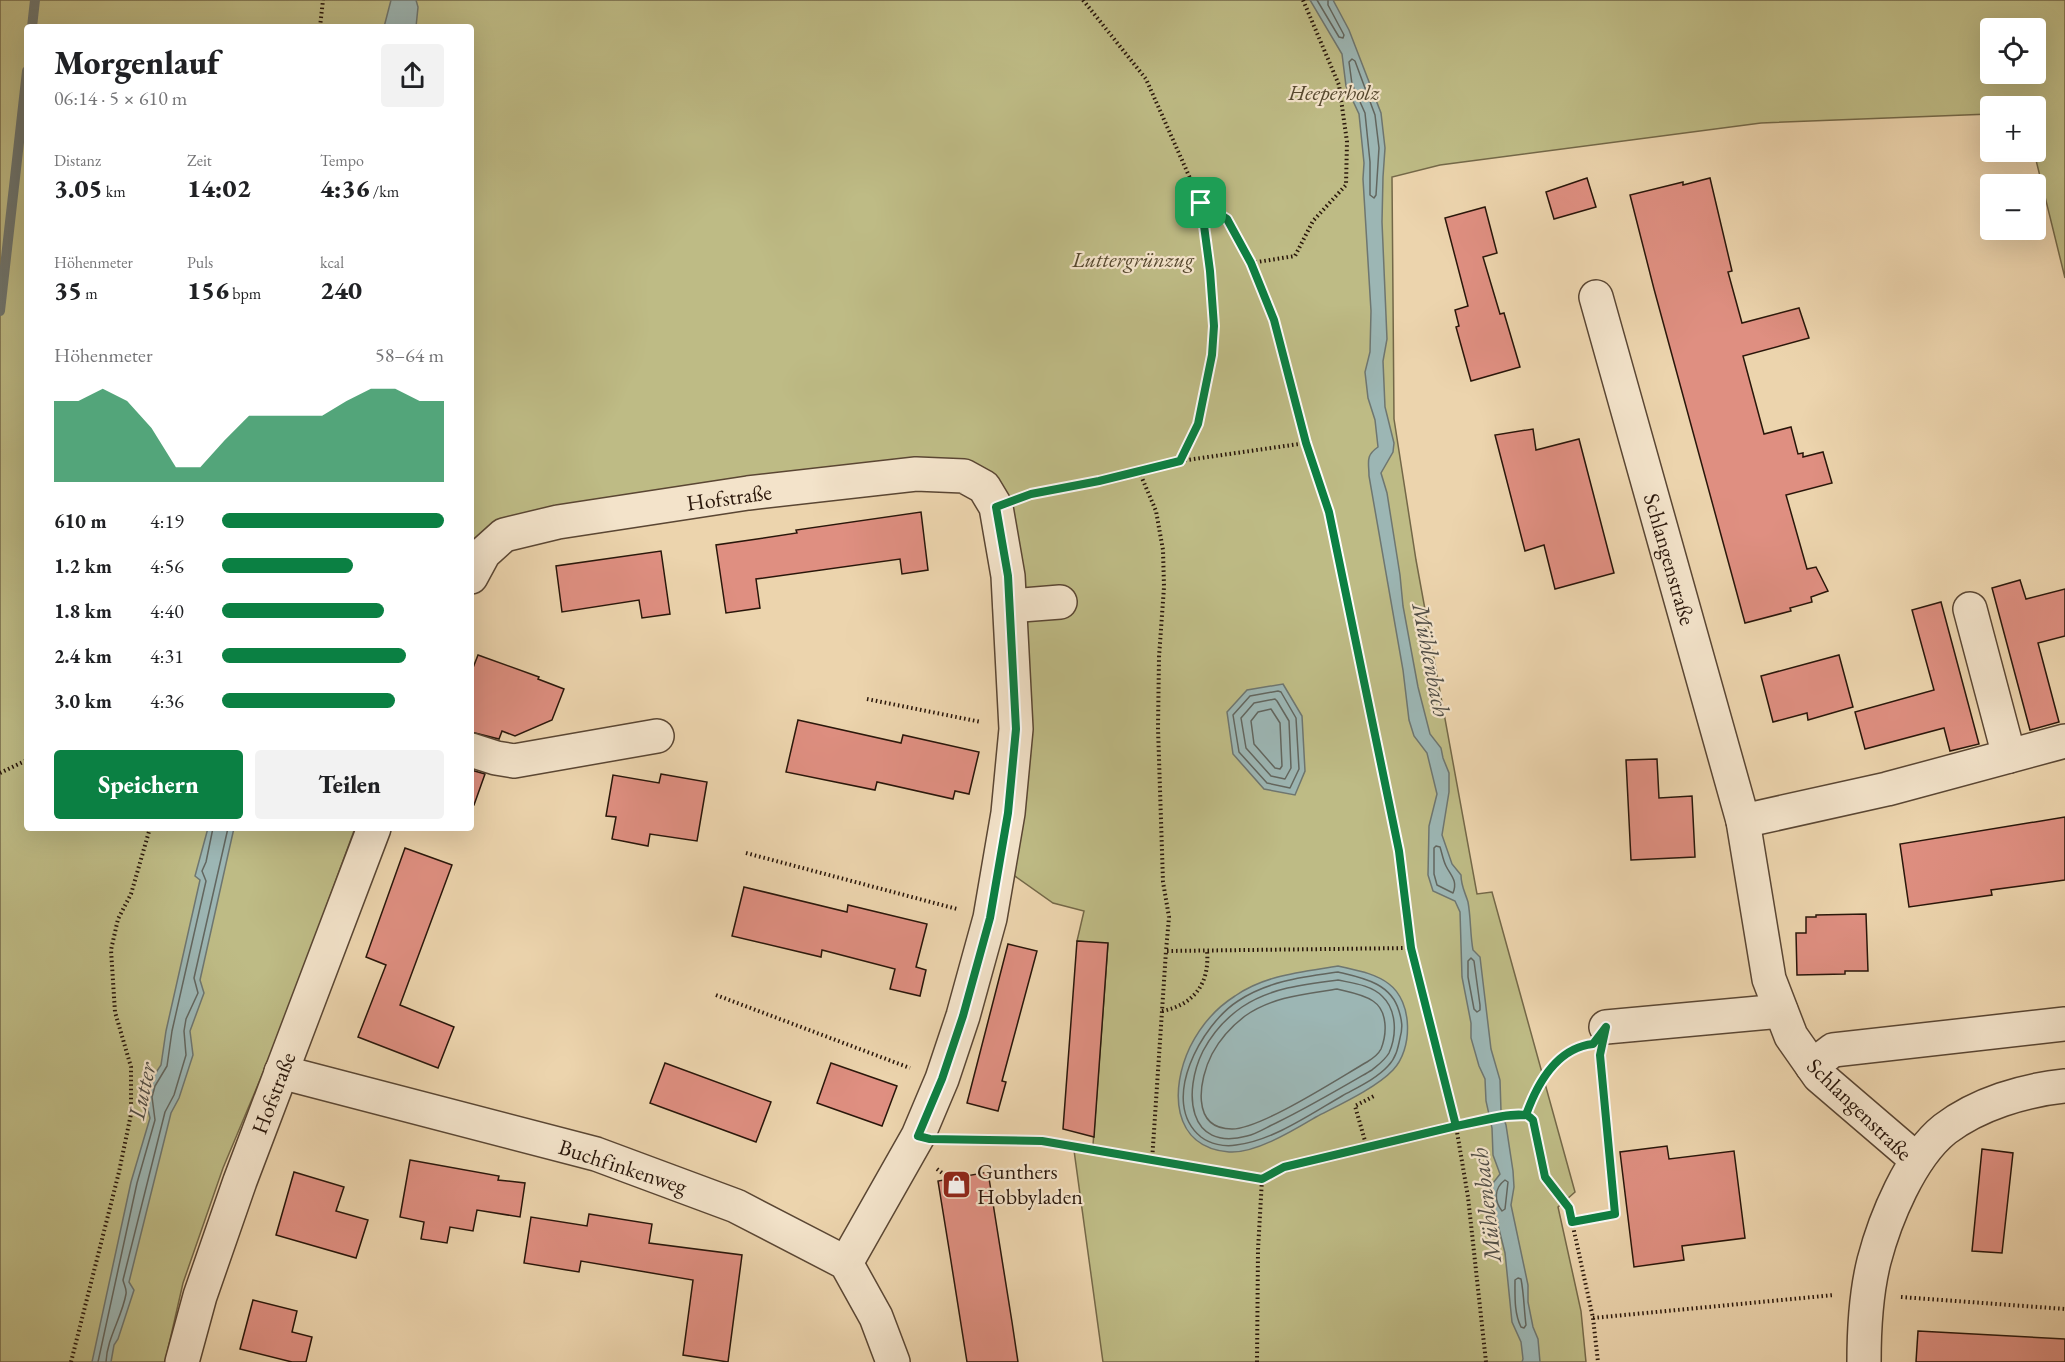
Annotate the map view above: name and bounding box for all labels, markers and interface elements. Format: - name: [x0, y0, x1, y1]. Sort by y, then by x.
- map controls: [1980, 18, 2046, 240]
- button: locate: [1980, 18, 2046, 84]
- text: Morgenlauf: [54, 41, 219, 84]
- button: share: [381, 44, 444, 107]
- park label: Heeperholz: [1288, 78, 1380, 107]
- text: 06:14 · 5 × 610 m: [54, 85, 187, 111]
- button: +: [1980, 96, 2046, 162]
- text: Distanz: [54, 150, 101, 171]
- text: Zeit: [187, 150, 212, 171]
- text: Tempo: [320, 150, 364, 171]
- text: 3.05: [54, 171, 103, 205]
- text: 14:02: [187, 171, 251, 205]
- text: 4:36: [320, 171, 370, 205]
- button: −: [1980, 174, 2046, 240]
- pin: [1175, 177, 1226, 228]
- text: km: [103, 181, 126, 202]
- text: /km: [370, 181, 399, 202]
- icon: arrive: [1184, 186, 1217, 219]
- park label: Luttergrünzug: [1071, 245, 1195, 274]
- text: Höhenmeter: [54, 252, 133, 273]
- text: Puls: [187, 252, 213, 273]
- text: kcal: [320, 252, 344, 273]
- text: 35: [54, 273, 82, 307]
- text: 156: [187, 273, 229, 307]
- text: 240: [320, 273, 362, 307]
- text: m: [82, 283, 98, 304]
- text: bpm: [229, 283, 261, 304]
- text: Höhenmeter: [54, 342, 153, 368]
- text: 58–64 m: [375, 342, 444, 368]
- street label: Hofstraße: [685, 477, 774, 518]
- street label: Schlangenstraße: [1637, 490, 1702, 629]
- text: 610 m: [54, 508, 107, 534]
- text: 4:19: [150, 508, 184, 534]
- text: 1.2 km: [54, 553, 112, 579]
- text: 4:56: [150, 553, 184, 579]
- text: 1.8 km: [54, 598, 112, 624]
- text: 4:40: [150, 598, 184, 624]
- water label: Mühlenbach: [1405, 598, 1458, 720]
- text: 2.4 km: [54, 643, 112, 669]
- text: 4:31: [150, 643, 184, 669]
- text: 3.0 km: [54, 688, 112, 714]
- text: 4:36: [150, 688, 184, 714]
- button: Speichern: [54, 750, 243, 819]
- button: Teilen: [255, 750, 444, 819]
- street label: Hofstraße: [245, 1048, 302, 1138]
- street label: Schlangenstraße: [1801, 1052, 1919, 1167]
- water label: Lutter: [120, 1058, 163, 1123]
- street label: Buchfinkenweg: [555, 1132, 691, 1201]
- water label: Mühlenbach: [1463, 1146, 1508, 1266]
- place label: Gunthers Hobbyladen: [977, 1157, 1083, 1211]
- shop icon: Gunthers Hobbyladen: [940, 1168, 972, 1200]

